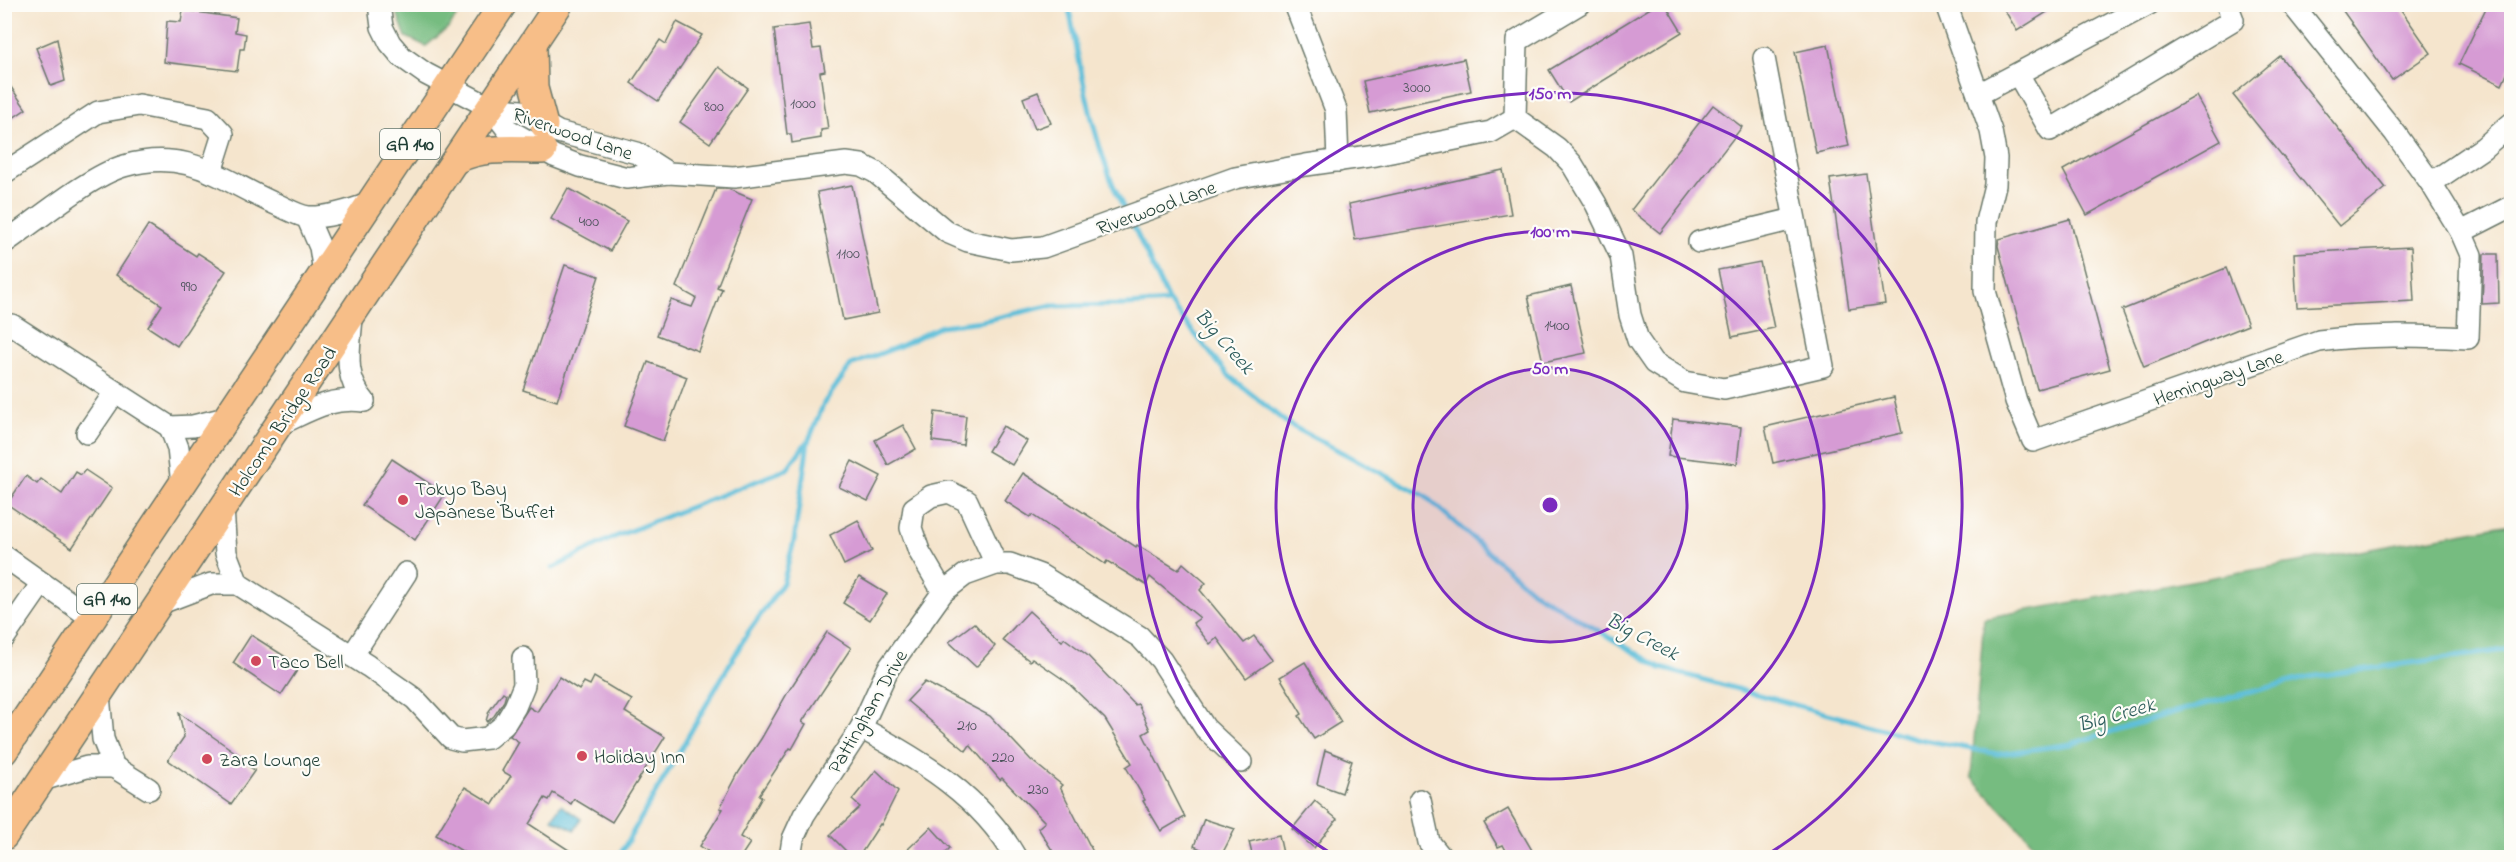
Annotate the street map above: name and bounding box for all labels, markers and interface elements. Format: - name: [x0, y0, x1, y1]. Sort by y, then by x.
- house number: 3000: [1403, 76, 1431, 100]
- text: 150 m: [1529, 82, 1571, 108]
- house number: 1000: [790, 92, 816, 116]
- house number: 800: [704, 95, 724, 119]
- street label: Riverwood Lane: [508, 101, 636, 169]
- road number: GA 140: [380, 129, 440, 159]
- street label: Riverwood Lane: [1093, 174, 1221, 244]
- house number: 400: [579, 210, 599, 234]
- text: 100 m: [1530, 220, 1570, 246]
- house number: 1100: [836, 242, 860, 266]
- house number: 990: [181, 275, 197, 299]
- water label: Big Creek: [1186, 303, 1261, 383]
- house number: 1400: [1544, 314, 1570, 338]
- street label: Holcomb Bridge Road: [223, 341, 346, 504]
- street label: Hemingway Lane: [2150, 344, 2288, 416]
- text: 50 m: [1532, 357, 1568, 383]
- place label: Tokyo Bay Japanese Buffet: [415, 476, 555, 528]
- marker: Tokyo Bay Japanese Buffet: [396, 493, 410, 507]
- centre of rings: [1540, 495, 1560, 515]
- road number: GA 140: [77, 584, 137, 614]
- water label: Big Creek: [1600, 606, 1685, 671]
- street label: Pattingham Drive: [822, 645, 917, 780]
- place label: Taco Bell: [268, 649, 344, 678]
- marker: Taco Bell: [249, 654, 263, 668]
- water label: Big Creek: [2075, 690, 2160, 742]
- house number: 210: [957, 714, 977, 738]
- place label: Holiday Inn: [594, 744, 685, 773]
- house number: 220: [992, 746, 1014, 770]
- place label: Zara Lounge: [219, 747, 320, 777]
- marker: Holiday Inn: [575, 749, 589, 763]
- marker: Zara Lounge: [200, 752, 214, 766]
- house number: 230: [1027, 778, 1049, 802]

